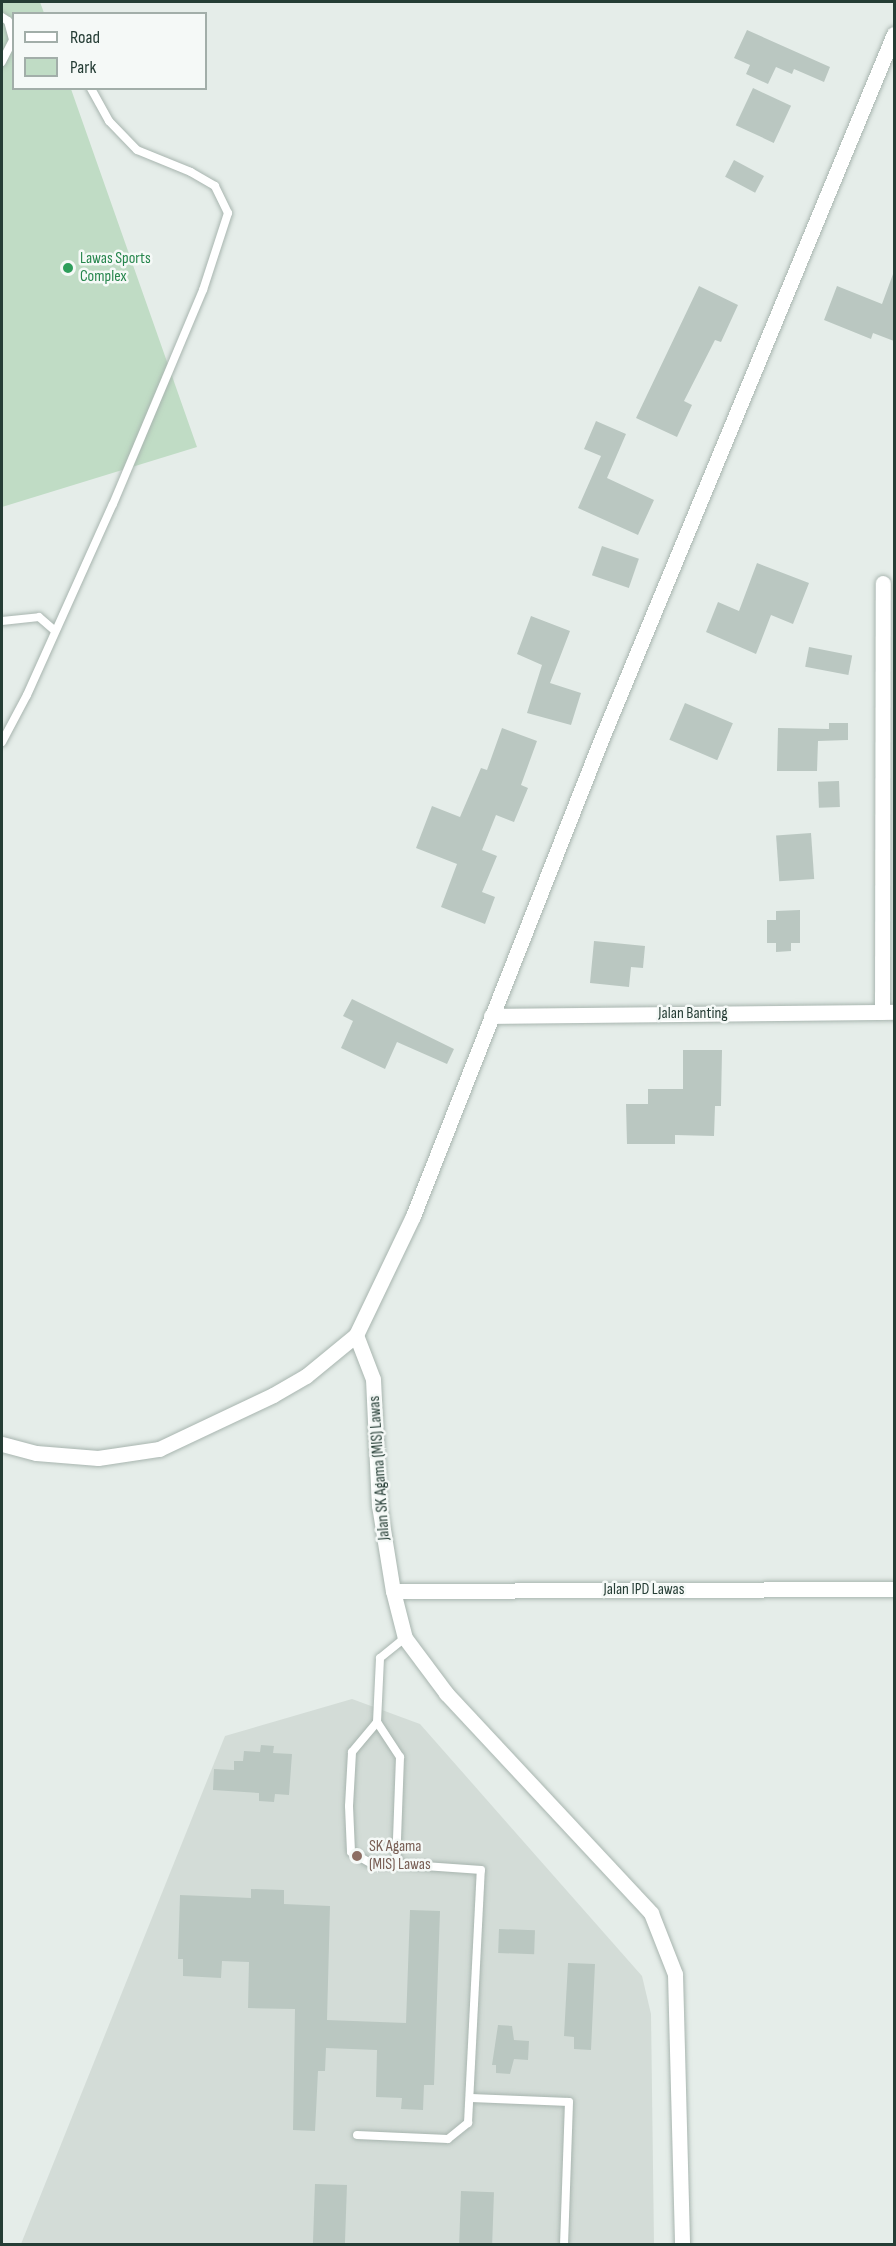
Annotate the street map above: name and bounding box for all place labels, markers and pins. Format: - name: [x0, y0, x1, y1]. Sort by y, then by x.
- place label: Lawas Sports Complex: [80, 249, 151, 287]
- marker: Lawas Sports Complex: [61, 261, 75, 275]
- place label: SK Agama (MIS) Lawas: [369, 1837, 431, 1875]
- marker: SK Agama (MIS) Lawas: [350, 1849, 364, 1863]

